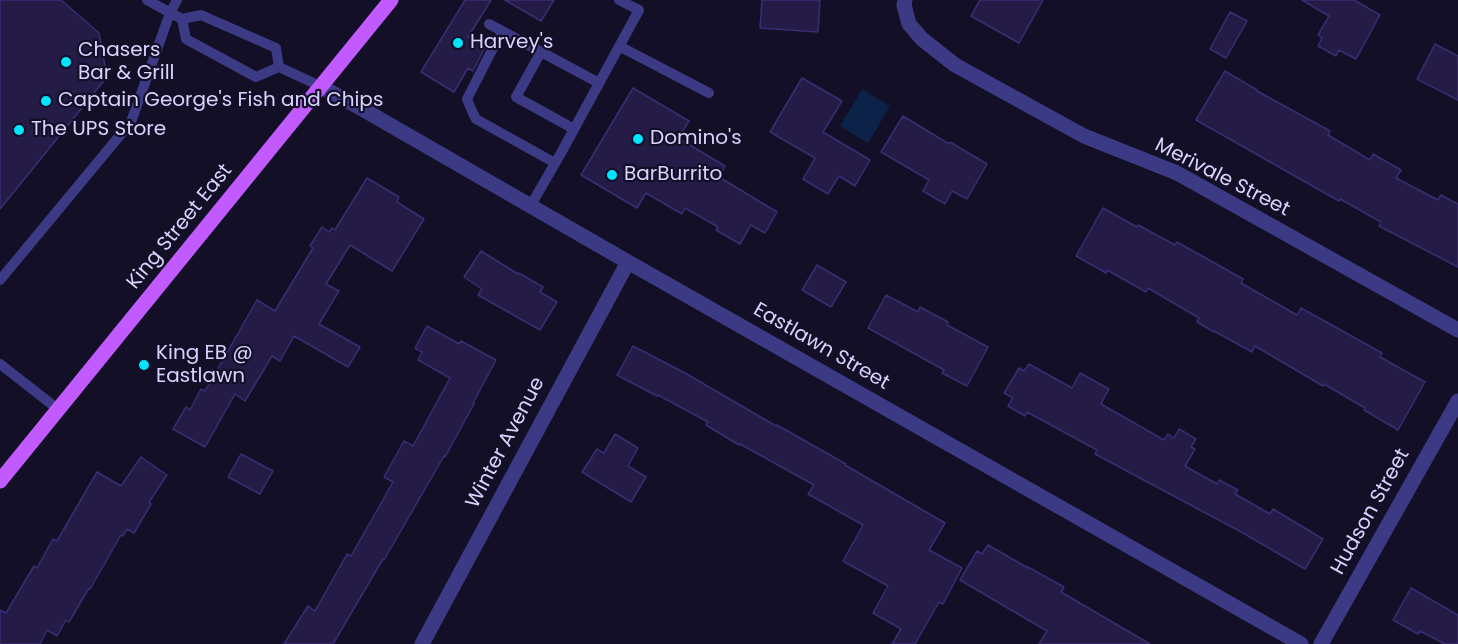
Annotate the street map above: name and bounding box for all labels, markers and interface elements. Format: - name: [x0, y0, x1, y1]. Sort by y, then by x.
- place label: Harvey's: [470, 31, 553, 55]
- marker: Harvey's: [451, 36, 465, 50]
- place label: Chasers Bar & Grill: [78, 39, 174, 86]
- marker: Chasers Bar & Grill: [59, 55, 73, 69]
- place label: Captain George's Fish and Chips: [58, 89, 383, 113]
- marker: Captain George's Fish and Chips: [39, 94, 53, 108]
- place label: The UPS Store: [31, 118, 166, 142]
- marker: The UPS Store: [12, 123, 26, 137]
- place label: Domino's: [650, 127, 742, 151]
- marker: Domino's: [631, 132, 645, 146]
- street label: Merivale Street: [1151, 134, 1293, 222]
- street label: King Street East: [122, 160, 238, 294]
- place label: BarBurrito: [624, 163, 722, 187]
- marker: BarBurrito: [605, 168, 619, 182]
- street label: Eastlawn Street: [749, 298, 893, 396]
- place label: King EB @ Eastlawn: [156, 342, 253, 389]
- marker: King EB @ Eastlawn: [137, 358, 151, 372]
- street label: Winter Avenue: [461, 373, 551, 513]
- street label: Hudson Street: [1327, 445, 1415, 579]

